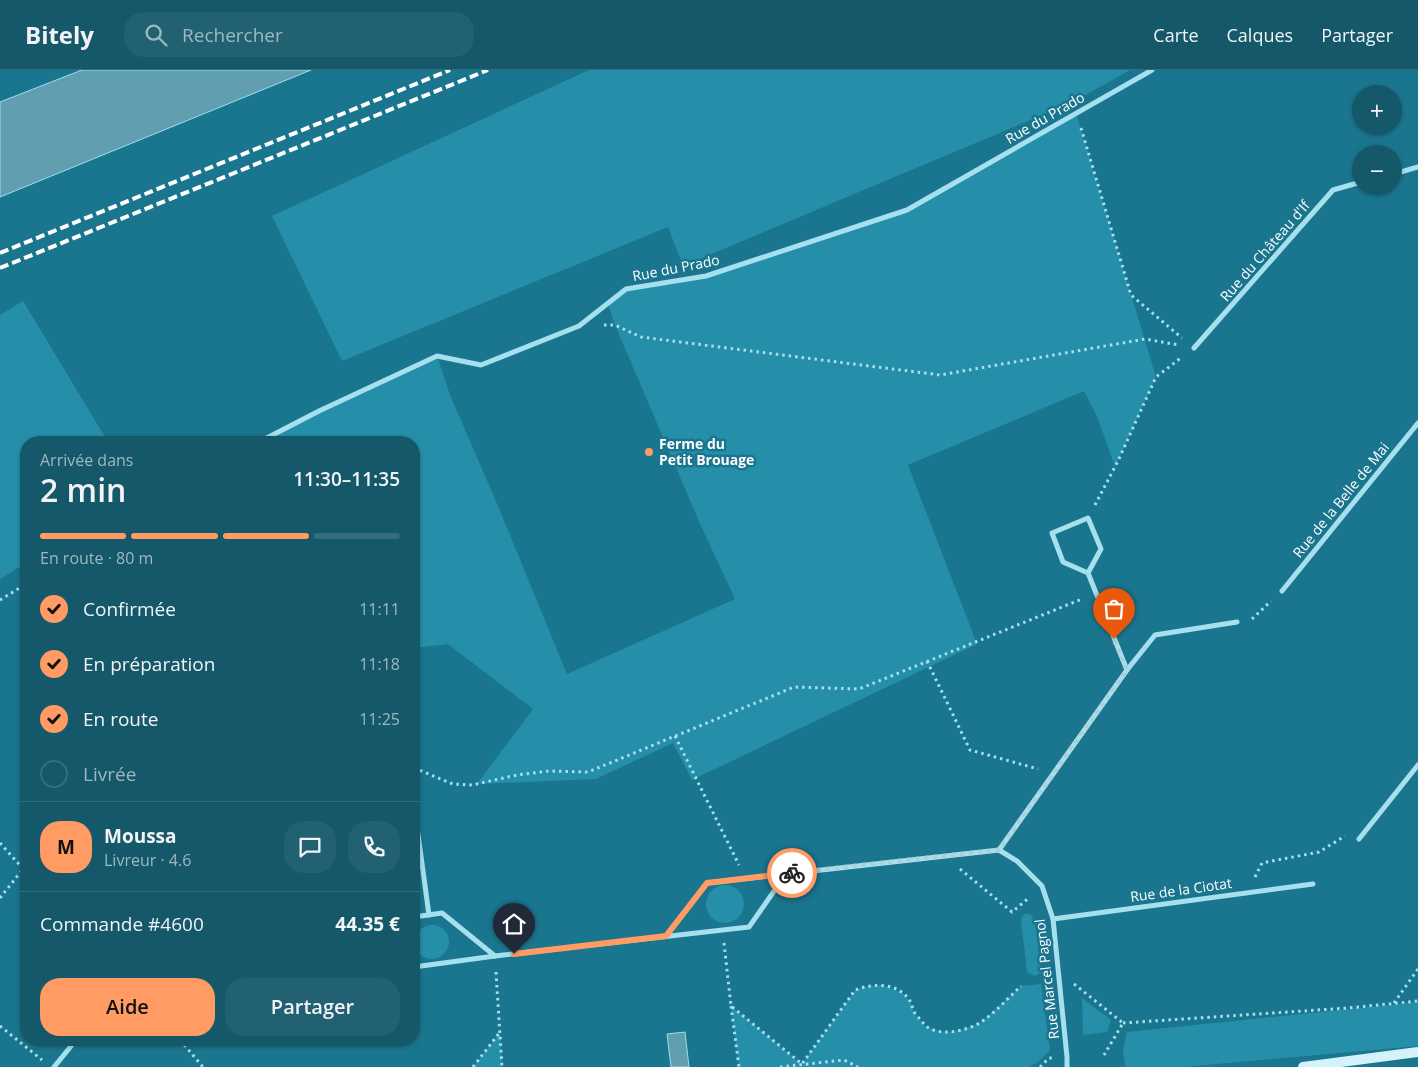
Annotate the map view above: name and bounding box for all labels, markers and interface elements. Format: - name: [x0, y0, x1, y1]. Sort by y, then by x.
- search box: [124, 12, 474, 57]
- text: Bitely: [25, 18, 94, 51]
- icon: search: [142, 21, 170, 49]
- text: Rechercher: [182, 22, 283, 48]
- text: Carte: [1153, 23, 1199, 47]
- text: Calques: [1227, 23, 1293, 47]
- text: Partager: [1321, 23, 1393, 47]
- map controls: [1352, 85, 1402, 195]
- button: +: [1352, 85, 1402, 135]
- street label: Rue du Prado: [1002, 87, 1088, 148]
- button: −: [1352, 145, 1402, 195]
- street label: Rue du Château d'If: [1216, 195, 1315, 305]
- street label: Rue du Prado: [631, 250, 721, 285]
- place label: Ferme du Petit Brouage: [659, 434, 754, 469]
- street label: Rue de la Belle de Mai: [1288, 438, 1393, 561]
- marker: Ferme du Petit Brouage: [643, 446, 655, 458]
- text: Arrivée dans: [40, 449, 133, 471]
- text: 11:30–11:35: [293, 466, 400, 492]
- text: 2 min: [40, 468, 126, 511]
- text: En route · 80 m: [40, 547, 153, 569]
- pin: [1093, 588, 1135, 639]
- icon: check: [40, 595, 68, 623]
- icon: bag: [1100, 595, 1128, 623]
- text: Confirmée: [83, 596, 176, 622]
- text: 11:11: [359, 598, 400, 620]
- icon: check: [40, 650, 68, 678]
- text: En préparation: [83, 651, 215, 677]
- text: 11:18: [359, 653, 400, 675]
- icon: check: [40, 705, 68, 733]
- text: En route: [83, 706, 158, 732]
- text: 11:25: [359, 708, 400, 730]
- text: Livrée: [83, 761, 136, 787]
- button: chat: [284, 821, 336, 873]
- button: phone: [348, 821, 400, 873]
- text: Moussa: [104, 823, 177, 849]
- text: M: [57, 834, 75, 860]
- courier: [767, 848, 817, 898]
- text: Livreur · 4.6: [104, 849, 191, 871]
- icon: bike: [778, 859, 806, 887]
- street label: Rue de la Ciotat: [1129, 873, 1233, 906]
- pin: [493, 903, 535, 954]
- icon: home: [500, 910, 528, 938]
- text: Commande #4600: [40, 911, 204, 937]
- text: 44.35 €: [335, 911, 400, 937]
- street label: Rue Marcel Pagnol: [1030, 918, 1063, 1040]
- button: Aide: [40, 978, 215, 1036]
- button: Partager: [225, 978, 400, 1036]

